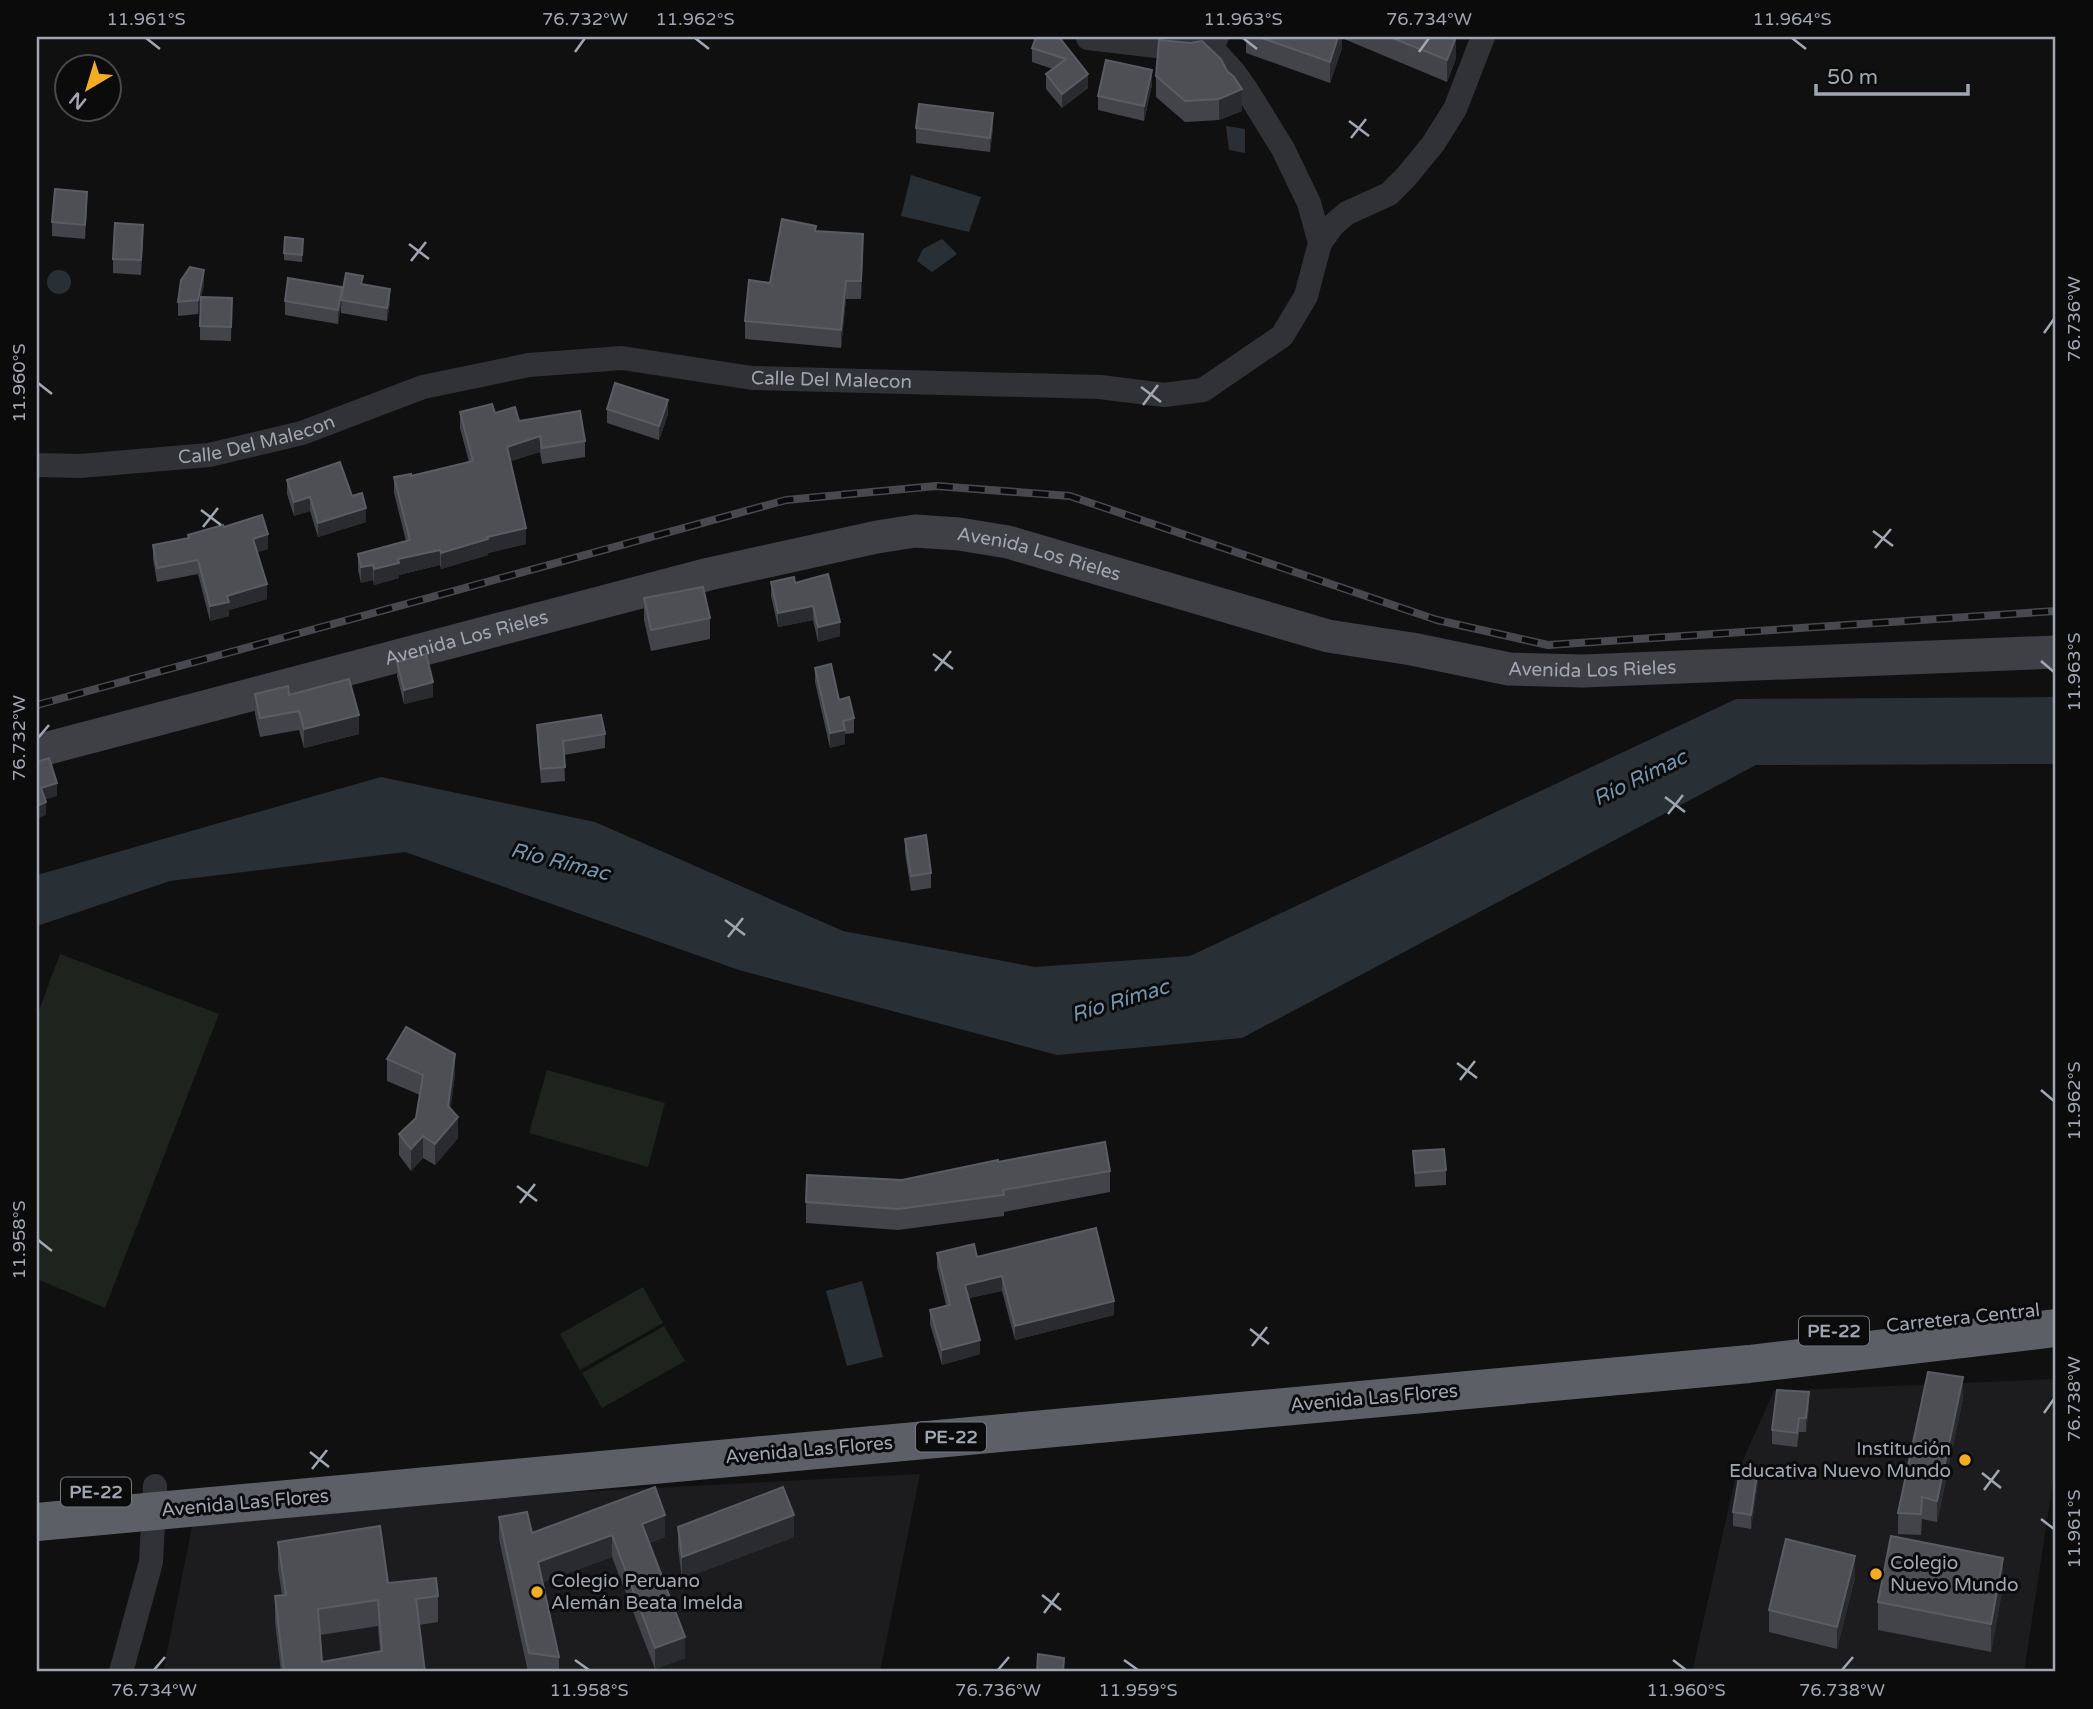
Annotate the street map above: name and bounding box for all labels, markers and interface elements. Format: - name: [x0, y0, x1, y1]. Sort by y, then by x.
- text: 11.961°S: [106, 8, 186, 30]
- text: 76.732°W: [542, 8, 628, 30]
- text: 11.962°S: [655, 8, 735, 30]
- text: 11.963°S: [1203, 8, 1283, 30]
- text: 76.734°W: [1386, 8, 1472, 30]
- text: 11.964°S: [1752, 8, 1832, 30]
- north arrow: [52, 52, 122, 122]
- scale bar: [1816, 52, 1969, 96]
- text: 50 m: [1827, 65, 1878, 90]
- text: N: [65, 87, 91, 114]
- text: 76.736°W: [2063, 276, 2085, 362]
- text: 11.960°S: [8, 343, 30, 423]
- street label: Calle Del Malecon: [751, 367, 912, 393]
- street label: Calle Del Malecon: [177, 410, 338, 469]
- street label: Avenida Los Rieles: [956, 523, 1123, 586]
- street label: Avenida Los Rieles: [382, 606, 551, 670]
- text: 11.963°S: [2063, 632, 2085, 712]
- street label: Avenida Los Rieles: [1508, 656, 1677, 682]
- text: 76.732°W: [8, 695, 30, 781]
- water label: Río Rímac: [1589, 744, 1692, 811]
- water label: Río Rímac: [508, 838, 614, 887]
- water label: Río Rímac: [1068, 974, 1174, 1028]
- text: 11.962°S: [2063, 1061, 2085, 1141]
- text: 11.958°S: [8, 1200, 30, 1280]
- street label: Carretera Central: [1885, 1299, 2041, 1337]
- road number: PE-22: [1799, 1316, 1869, 1346]
- text: 76.738°W: [2063, 1356, 2085, 1442]
- street label: Avenida Las Flores: [1289, 1380, 1459, 1416]
- road number: PE-22: [916, 1422, 986, 1452]
- street label: Avenida Las Flores: [724, 1432, 894, 1468]
- place label: Institución Educativa Nuevo Mundo: [1729, 1438, 1951, 1482]
- marker: Institución Educativa Nuevo Mundo: [1957, 1452, 1973, 1468]
- road number: PE-22: [61, 1478, 131, 1506]
- street label: Avenida Las Flores: [160, 1485, 330, 1521]
- text: 11.961°S: [2063, 1489, 2085, 1569]
- place label: Colegio Nuevo Mundo: [1890, 1552, 2018, 1596]
- marker: Colegio Nuevo Mundo: [1868, 1566, 1884, 1582]
- place label: Colegio Peruano Alemán Beata Imelda: [551, 1570, 743, 1614]
- marker: Colegio Peruano Alemán Beata Imelda: [529, 1584, 545, 1600]
- text: 76.734°W: [111, 1679, 197, 1701]
- text: 11.958°S: [549, 1679, 629, 1701]
- text: 76.736°W: [955, 1679, 1041, 1701]
- text: 11.959°S: [1098, 1679, 1178, 1701]
- text: 11.960°S: [1646, 1679, 1726, 1701]
- text: 76.738°W: [1799, 1679, 1885, 1701]

